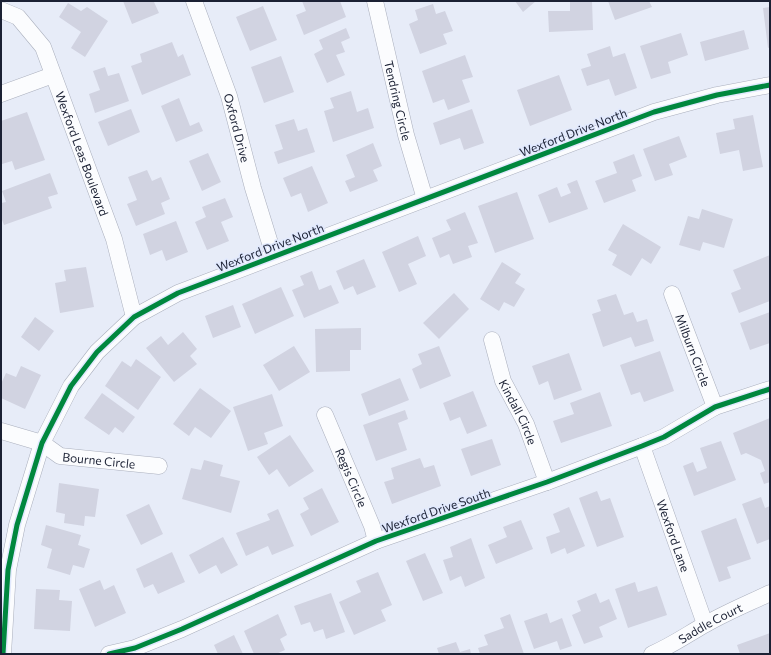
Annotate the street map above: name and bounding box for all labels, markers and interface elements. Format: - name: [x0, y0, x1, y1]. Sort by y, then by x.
- street label: Tendring Circle: [382, 59, 414, 142]
- street label: Wexford Leas Boulevard: [53, 89, 112, 218]
- street label: Oxford Drive: [222, 92, 253, 164]
- street label: Wexford Drive North: [517, 105, 629, 159]
- street label: Wexford Drive North: [214, 220, 326, 274]
- street label: Milburn Circle: [673, 312, 714, 388]
- street label: Kindall Circle: [496, 377, 540, 446]
- street label: Regis Circle: [333, 446, 370, 509]
- street label: Bourne Circle: [62, 449, 136, 471]
- street label: Wexford Drive South: [380, 485, 492, 535]
- street label: Wexford Lane: [654, 497, 693, 574]
- street label: Saddle Court: [676, 600, 744, 646]

